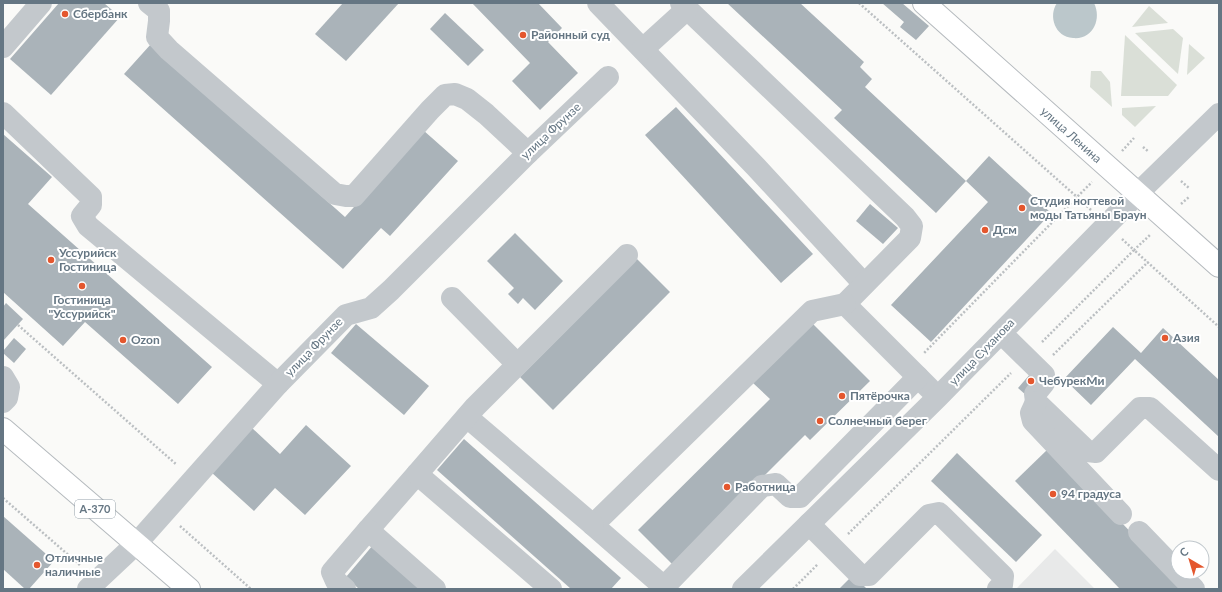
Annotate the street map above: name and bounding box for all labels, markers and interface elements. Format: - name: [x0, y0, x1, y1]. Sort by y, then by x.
- place label: Сбербанк: [73, 6, 128, 21]
- marker: Сбербанк: [60, 9, 70, 19]
- place label: Районный суд: [531, 27, 610, 42]
- marker: Районный суд: [518, 30, 528, 40]
- street label: улица Фрунзе: [518, 99, 584, 162]
- street label: улица Ленина: [1038, 103, 1105, 166]
- place label: Студия ногтевой моды Татьяны Браун: [1030, 193, 1147, 222]
- marker: Студия ногтевой моды Татьяны Браун: [1017, 203, 1027, 213]
- place label: Дсм: [993, 222, 1017, 237]
- marker: Дсм: [980, 225, 990, 235]
- place label: Уссурийск Гостиница: [58, 245, 117, 274]
- marker: Уссурийск Гостиница: [46, 255, 56, 265]
- marker: Гостиница "Уссурийск": [77, 281, 87, 291]
- place label: Гостиница "Уссурийск": [49, 292, 116, 321]
- street label: улица Фрунзе: [282, 314, 346, 379]
- street label: улица Суханова: [946, 315, 1017, 388]
- place label: Азия: [1172, 330, 1200, 345]
- place label: Ozon: [131, 332, 160, 347]
- marker: Азия: [1160, 333, 1170, 343]
- marker: Ozon: [118, 335, 128, 345]
- place label: ЧебурекМи: [1039, 373, 1104, 388]
- marker: ЧебурекМи: [1026, 376, 1036, 386]
- place label: Пятёрочка: [850, 388, 910, 403]
- marker: Пятёрочка: [837, 391, 847, 401]
- place label: Солнечный берег: [828, 413, 927, 428]
- marker: Солнечный берег: [815, 416, 825, 426]
- place label: Работница: [735, 479, 796, 494]
- marker: Работница: [722, 482, 732, 492]
- place label: 94 градуса: [1061, 486, 1121, 501]
- marker: 94 градуса: [1048, 489, 1058, 499]
- road number: А-370: [75, 500, 115, 518]
- north arrow: [1170, 540, 1210, 580]
- text: С: [1177, 544, 1191, 559]
- place label: Отличные наличные: [45, 550, 103, 579]
- marker: Отличные наличные: [32, 560, 42, 570]

